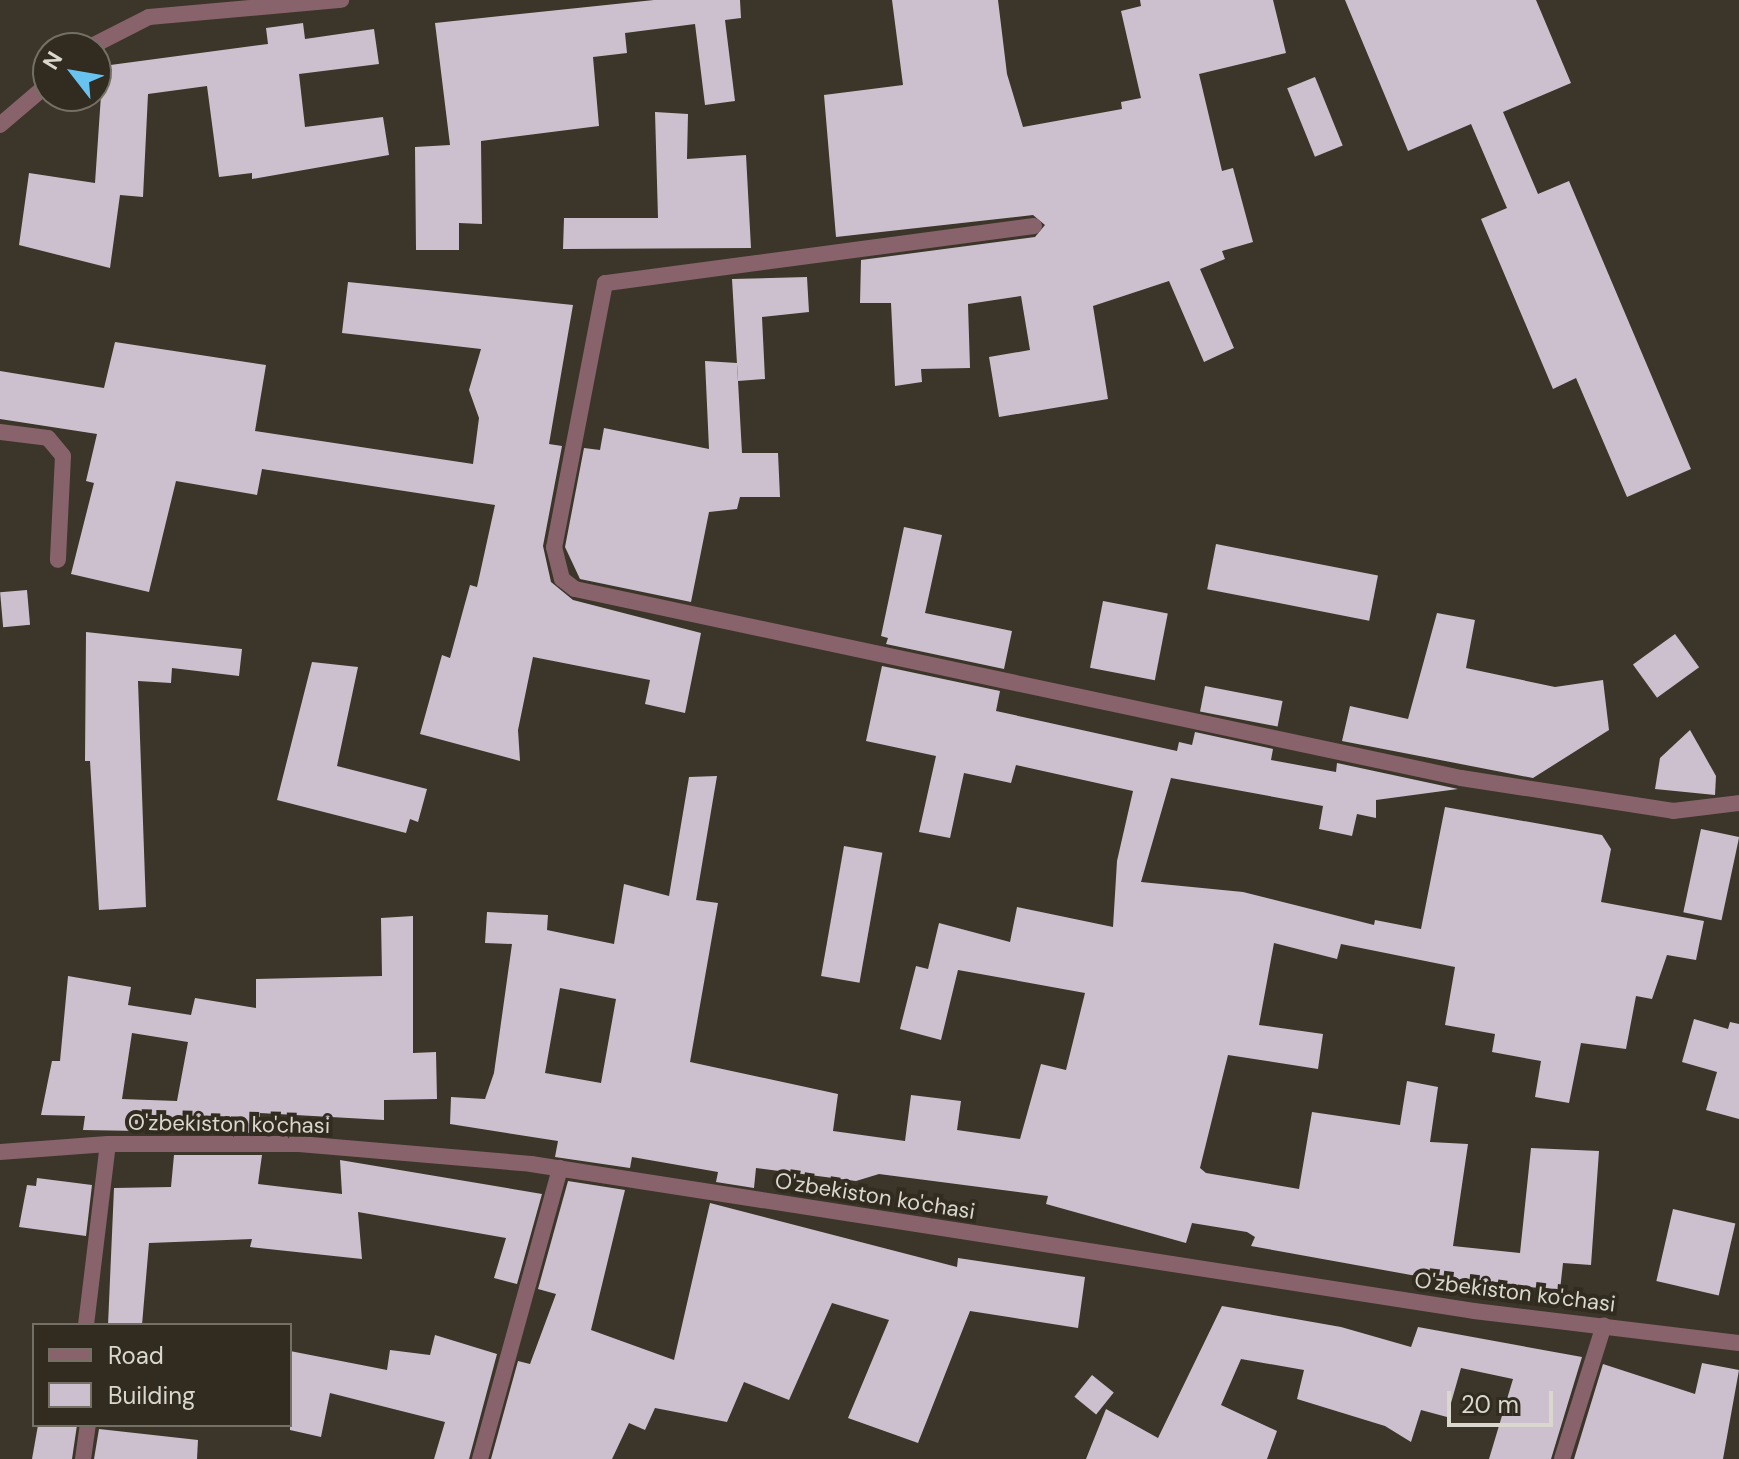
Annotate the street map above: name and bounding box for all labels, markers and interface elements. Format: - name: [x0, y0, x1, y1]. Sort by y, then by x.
- north arrow: [32, 32, 112, 112]
- text: N: [36, 46, 69, 75]
- street label: O'zbekiston ko'chasi: [128, 1109, 330, 1139]
- street label: O'zbekiston ko'chasi: [773, 1167, 977, 1225]
- street label: O'zbekiston ko'chasi: [1413, 1267, 1617, 1317]
- legend: [32, 1323, 292, 1427]
- text: Road: [108, 1340, 164, 1371]
- scale bar: [1451, 1375, 1557, 1425]
- text: Building: [108, 1380, 195, 1411]
- text: 20 m: [1461, 1389, 1519, 1420]

